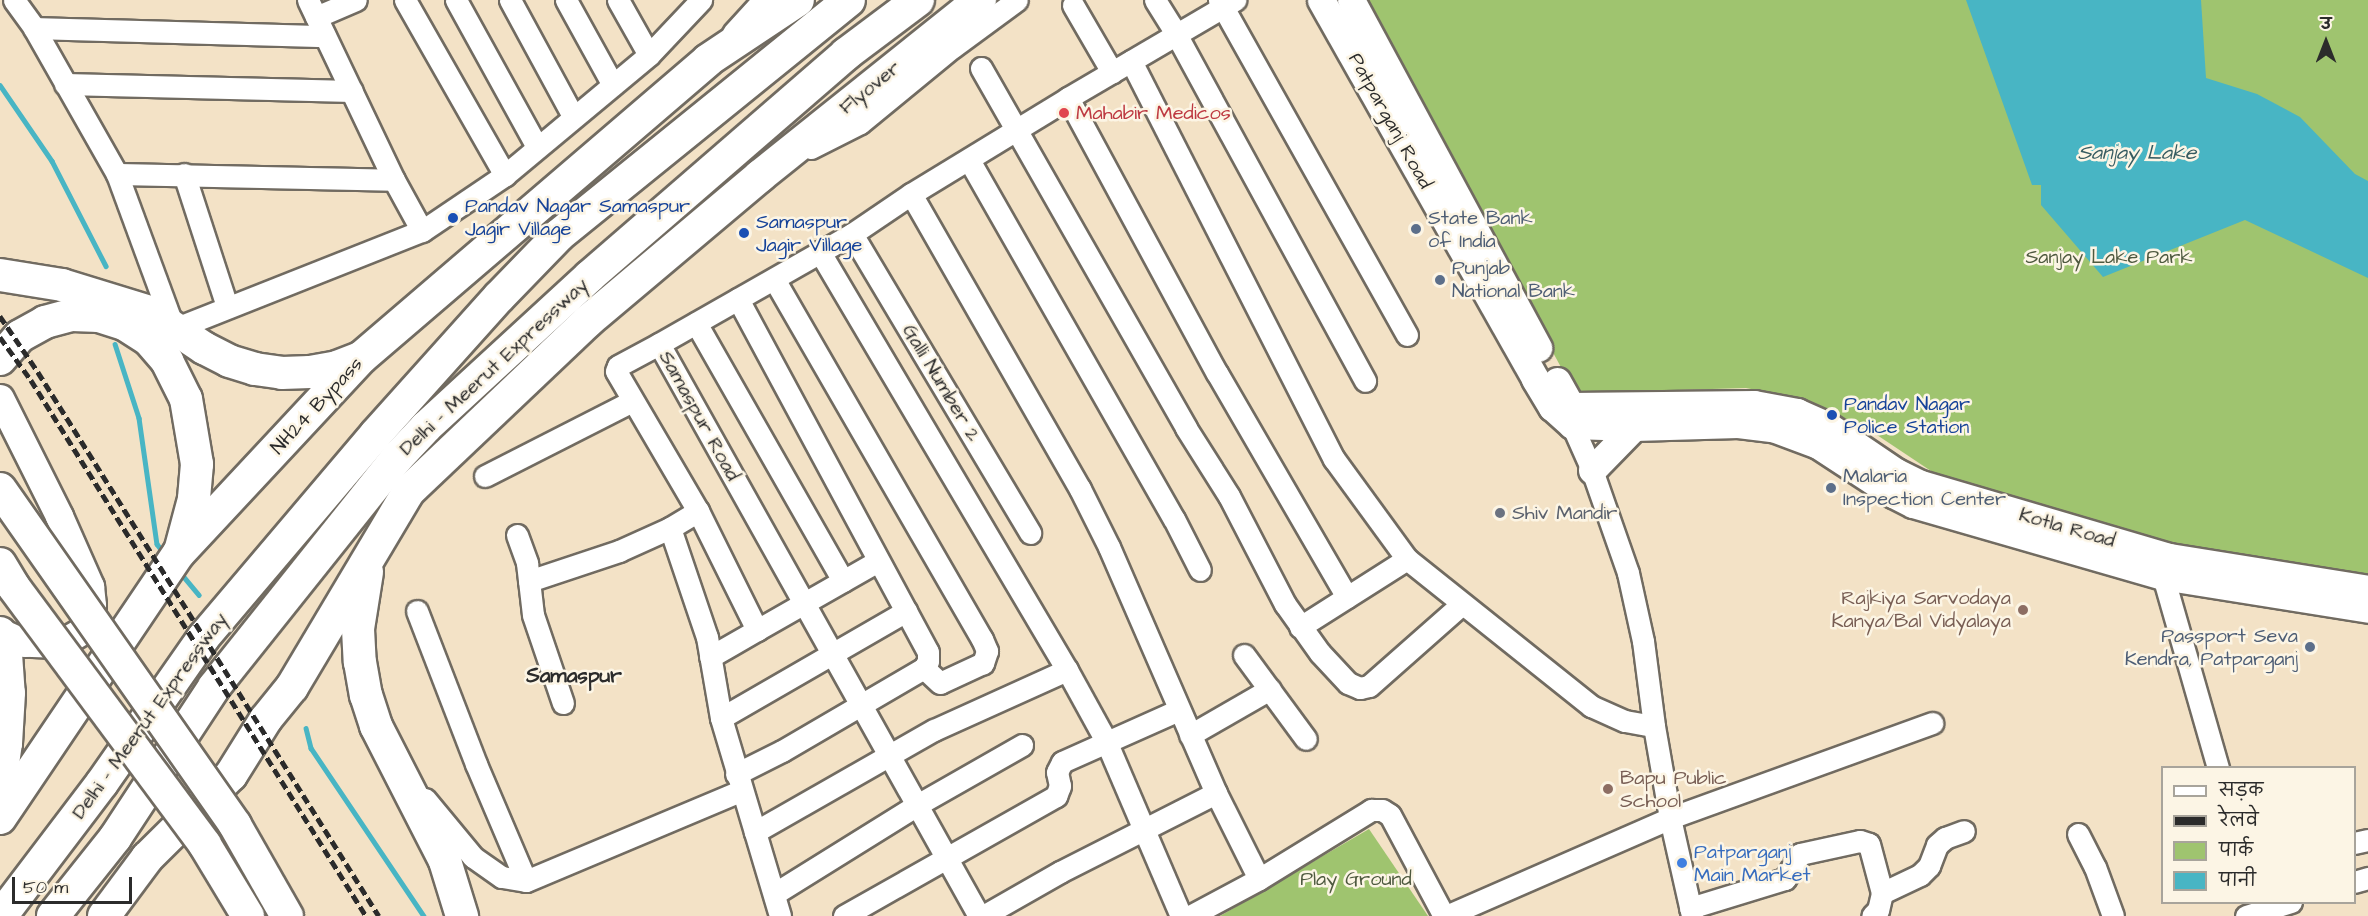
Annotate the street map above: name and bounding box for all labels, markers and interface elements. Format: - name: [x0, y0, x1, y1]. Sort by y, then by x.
- north arrow: [2296, 12, 2356, 72]
- text: उ: [2321, 13, 2331, 35]
- street label: Patparganj Road: [1343, 49, 1437, 193]
- street label: Flyover: [835, 56, 905, 120]
- place label: Mahabir Medicos: [1076, 101, 1231, 125]
- marker: Mahabir Medicos: [1057, 106, 1071, 120]
- water label: Sanjay Lake: [2078, 140, 2196, 166]
- place label: Pandav Nagar Samaspur Jagir Village: [465, 195, 690, 242]
- place label: State Bank of India: [1428, 206, 1533, 253]
- place label: Samaspur Jagir Village: [756, 210, 862, 257]
- marker: Pandav Nagar Samaspur Jagir Village: [446, 211, 460, 225]
- marker: State Bank of India: [1409, 222, 1423, 236]
- marker: Samaspur Jagir Village: [737, 226, 751, 240]
- park label: Sanjay Lake Park: [2025, 245, 2193, 269]
- place label: Punjab National Bank: [1452, 256, 1575, 303]
- street label: Delhi - Meerut Expressway: [395, 273, 593, 461]
- marker: Punjab National Bank: [1433, 273, 1447, 287]
- street label: Galli Number 2: [897, 320, 985, 446]
- street label: Samaspur Road: [653, 347, 745, 485]
- street label: NH24 Bypass: [266, 352, 368, 460]
- place label: Pandav Nagar Police Station: [1844, 392, 1970, 439]
- marker: Pandav Nagar Police Station: [1825, 408, 1839, 422]
- place label: Malaria Inspection Center: [1843, 464, 2006, 511]
- marker: Malaria Inspection Center: [1824, 481, 1838, 495]
- place label: Shiv Mandir: [1512, 501, 1617, 525]
- street label: Kotla Road: [2016, 503, 2118, 553]
- marker: Shiv Mandir: [1493, 506, 1507, 520]
- place label: Rajkiya Sarvodaya Kanya/Bal Vidyalaya: [1831, 586, 2011, 633]
- marker: Rajkiya Sarvodaya Kanya/Bal Vidyalaya: [2016, 603, 2030, 617]
- street label: Delhi - Meerut Expressway: [67, 608, 233, 824]
- place label: Passport Seva Kendra, Patparganj: [2125, 624, 2298, 671]
- marker: Passport Seva Kendra, Patparganj: [2303, 640, 2317, 654]
- district label: Samaspur: [526, 663, 622, 689]
- place label: Bapu Public School: [1620, 766, 1727, 813]
- legend: [2161, 766, 2356, 904]
- text: सड़क: [2219, 778, 2263, 803]
- marker: Bapu Public School: [1601, 782, 1615, 796]
- text: रेलवे: [2219, 808, 2259, 833]
- text: पार्क: [2219, 838, 2253, 863]
- place label: Patparganj Main Market: [1694, 840, 1811, 887]
- marker: Patparganj Main Market: [1675, 856, 1689, 870]
- scale bar: [15, 865, 135, 903]
- park label: Play Ground: [1300, 867, 1412, 891]
- text: पानी: [2219, 868, 2256, 893]
- text: 50 m: [23, 875, 68, 900]

